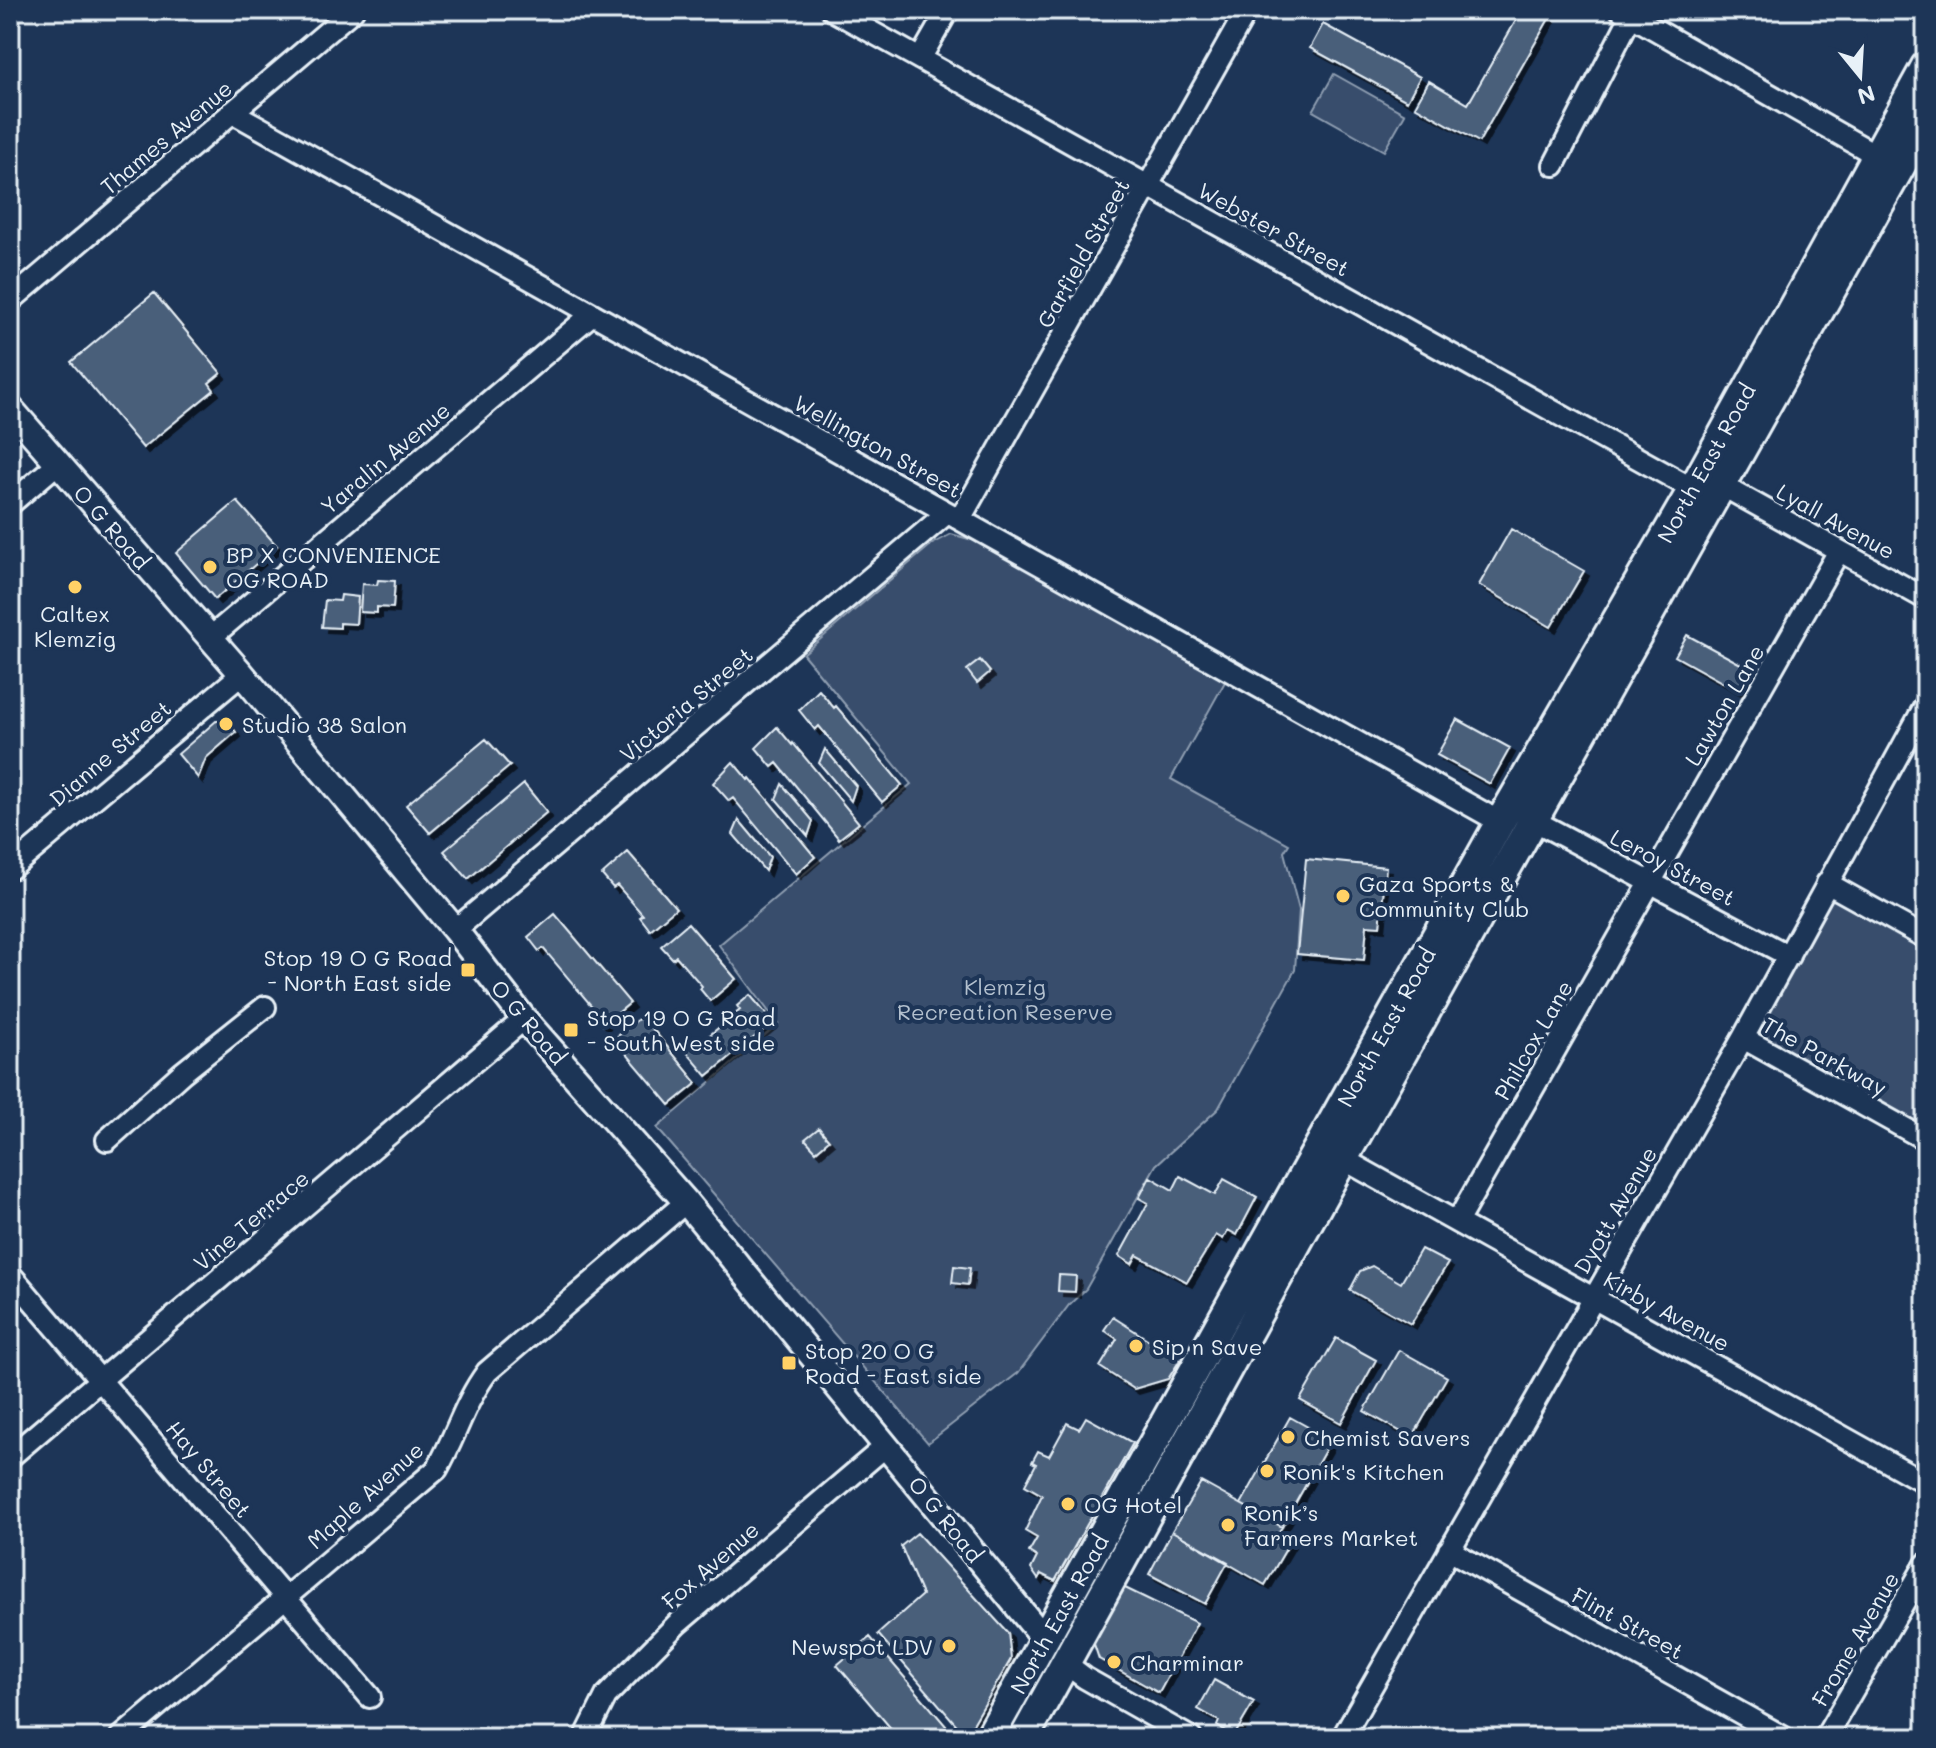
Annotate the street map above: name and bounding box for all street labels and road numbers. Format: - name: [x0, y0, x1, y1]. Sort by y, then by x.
- street label: Thames Avenue: [94, 73, 238, 201]
- street label: Garfield Street: [1030, 173, 1136, 333]
- street label: Webster Street: [1193, 175, 1355, 283]
- street label: North East Road: [1650, 378, 1762, 548]
- street label: Wellington Street: [789, 388, 967, 504]
- street label: Yaralin Avenue: [314, 395, 456, 521]
- street label: Lyall Avenue: [1772, 477, 1900, 565]
- street label: O G Road: [67, 479, 157, 575]
- street label: Lawton Lane: [1678, 639, 1770, 771]
- street label: Victoria Street: [613, 640, 759, 768]
- street label: Dianne Street: [43, 693, 177, 813]
- street label: Leroy Street: [1605, 822, 1741, 912]
- street label: North East Road: [1330, 942, 1442, 1112]
- street label: O G Road: [485, 973, 573, 1071]
- street label: Philcox Lane: [1487, 975, 1579, 1105]
- street label: The Parkway: [1758, 1010, 1892, 1102]
- street label: Dyott Avenue: [1567, 1141, 1663, 1279]
- street label: Vine Terrace: [187, 1163, 315, 1277]
- street label: Kirby Avenue: [1599, 1264, 1735, 1358]
- street label: Hay Street: [160, 1415, 258, 1523]
- street label: Maple Avenue: [301, 1435, 429, 1555]
- street label: O G Road: [902, 1470, 990, 1568]
- street label: Fox Avenue: [655, 1515, 765, 1615]
- street label: North East Road: [1003, 1529, 1115, 1699]
- street label: Frome Avenue: [1805, 1566, 1905, 1712]
- street label: Flint Street: [1567, 1580, 1689, 1666]

